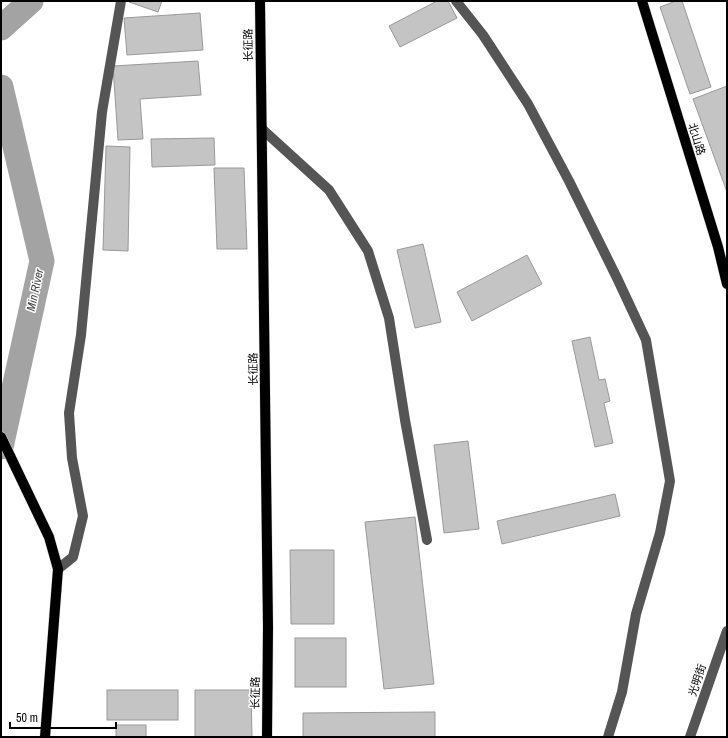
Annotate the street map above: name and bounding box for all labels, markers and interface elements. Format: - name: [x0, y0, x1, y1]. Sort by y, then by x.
- street label: 长征路: [241, 28, 255, 62]
- street label: 北山路: [685, 121, 709, 157]
- water label: Min River: [23, 267, 47, 313]
- street label: 长征路: [246, 352, 260, 386]
- street label: 光明街: [685, 662, 709, 698]
- street label: 长征路: [248, 676, 262, 710]
- scale bar: [10, 704, 116, 730]
- text: 50 m: [16, 710, 38, 726]

